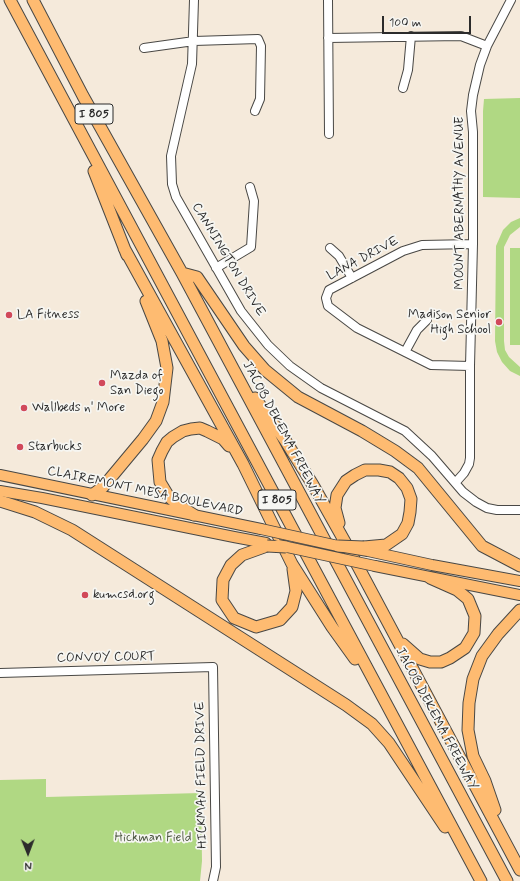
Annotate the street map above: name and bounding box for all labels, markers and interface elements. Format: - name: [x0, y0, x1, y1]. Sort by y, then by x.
- scale bar: [384, 8, 473, 34]
- text: 100 m: [389, 15, 421, 31]
- road number: I 805: [75, 104, 113, 124]
- street label: MOUNT ABERNATHY AVENUE: [452, 116, 468, 290]
- street label: CANNINGTON DRIVE: [188, 200, 268, 320]
- street label: LANA DRIVE: [324, 234, 402, 284]
- place label: LA Fitness: [17, 307, 79, 323]
- place label: Madison Senior High School: [408, 307, 491, 338]
- marker: LA Fitness: [4, 310, 14, 320]
- marker: Madison Senior High School: [494, 317, 504, 327]
- street label: JACOB DEKEMA FREEWAY: [239, 359, 327, 507]
- place label: Mazda of San Diego: [110, 368, 163, 399]
- marker: Mazda of San Diego: [97, 378, 107, 388]
- place label: Wallbeds n' More: [32, 400, 125, 416]
- marker: Wallbeds n' More: [19, 403, 29, 413]
- place label: Starbucks: [28, 439, 82, 455]
- marker: Starbucks: [15, 442, 25, 452]
- street label: CLAIREMONT MESA BOULEVARD: [46, 464, 244, 520]
- road number: I 805: [258, 490, 296, 510]
- place label: kumcsd.org: [93, 587, 155, 603]
- marker: kumcsd.org: [80, 590, 90, 600]
- street label: JACOB DEKEMA FREEWAY: [392, 645, 480, 793]
- street label: CONVOY COURT: [56, 649, 156, 667]
- street label: HICKMAN FIELD DRIVE: [193, 701, 211, 849]
- park label: Hickman Field: [115, 830, 191, 846]
- north arrow: [8, 833, 48, 873]
- text: N: [24, 858, 32, 872]

